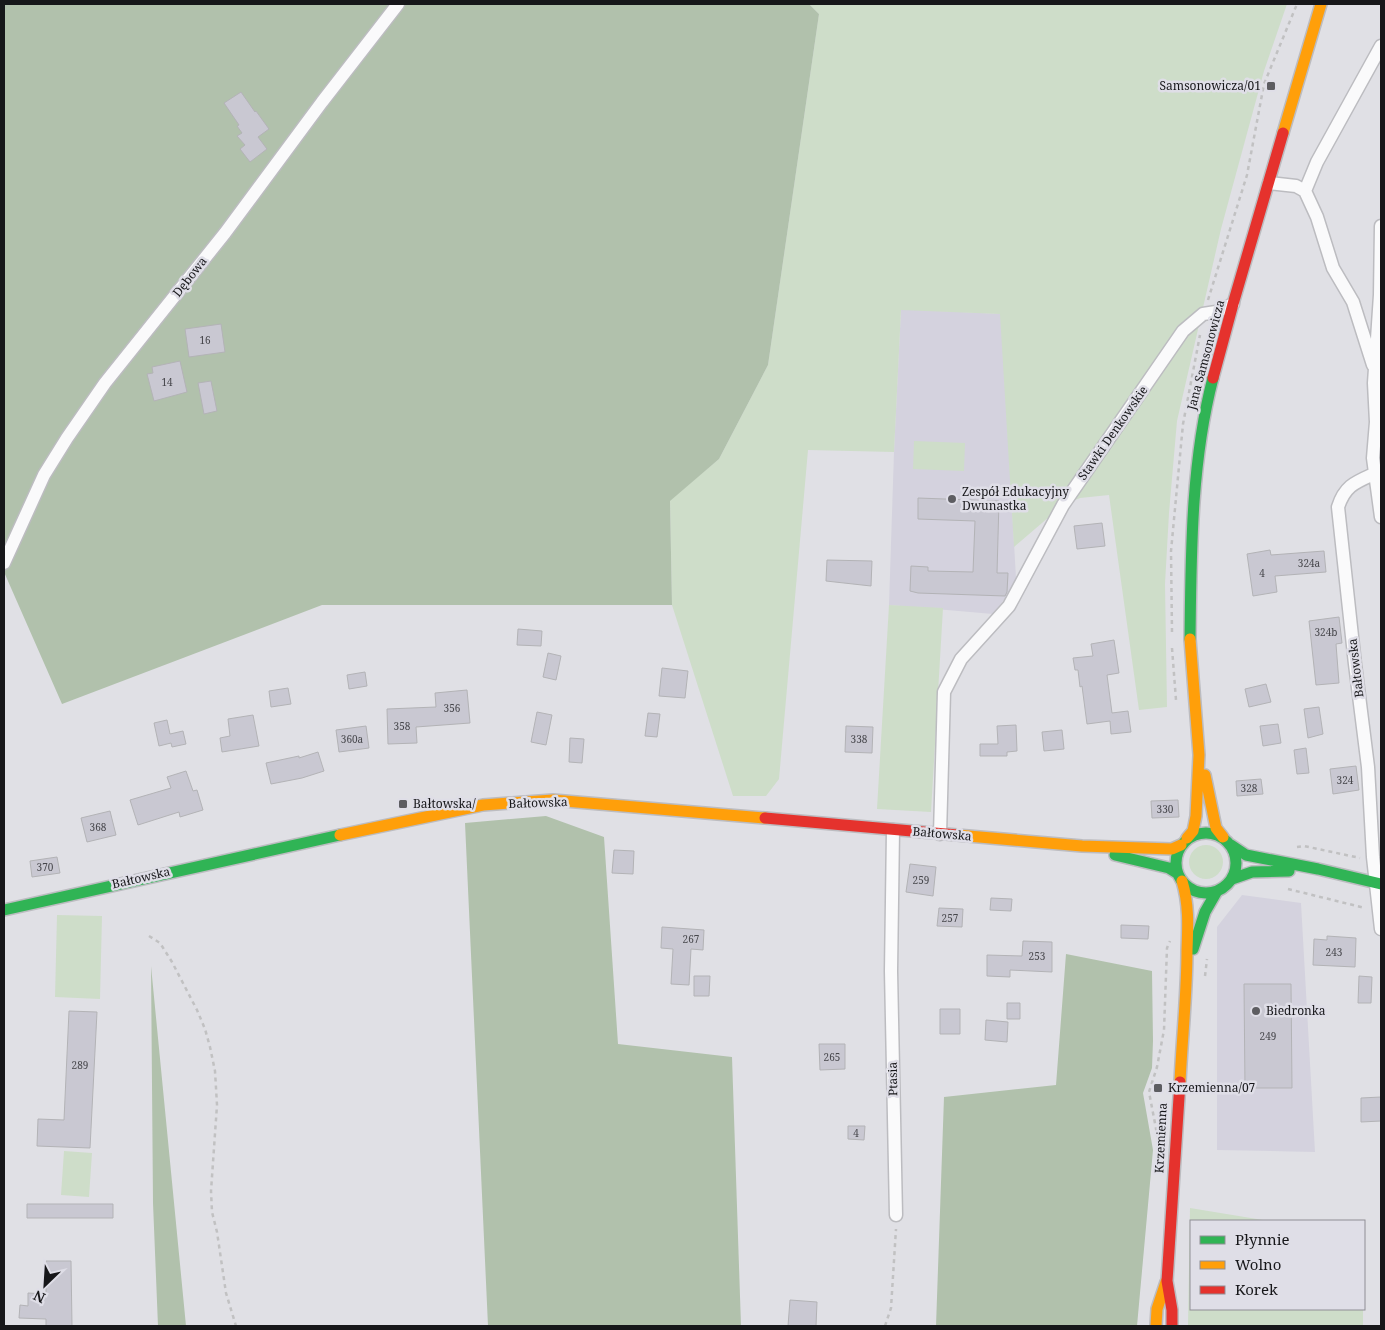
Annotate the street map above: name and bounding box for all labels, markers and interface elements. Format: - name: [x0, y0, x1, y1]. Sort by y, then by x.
- place label: Samsonowicza/01: [1160, 77, 1261, 94]
- marker: Samsonowicza/01: [1265, 80, 1277, 92]
- street label: Dębowa: [169, 253, 211, 300]
- street label: Jana Samsonowicza: [1182, 298, 1228, 413]
- house number: 16: [199, 333, 211, 347]
- house number: 14: [161, 375, 173, 389]
- street label: Stawki Denkowskie: [1074, 382, 1152, 483]
- place label: Zespół Edukacyjny Dwunastka: [962, 483, 1069, 514]
- marker: Zespół Edukacyjny Dwunastka: [946, 493, 958, 505]
- house number: 324a: [1298, 556, 1321, 570]
- house number: 4: [1259, 566, 1265, 580]
- house number: 324b: [1315, 625, 1337, 639]
- street label: Bałtowska: [1343, 637, 1368, 698]
- house number: 356: [444, 701, 461, 715]
- house number: 358: [394, 719, 411, 733]
- house number: 360a: [341, 732, 364, 746]
- house number: 338: [851, 732, 868, 746]
- house number: 324: [1337, 773, 1354, 787]
- house number: 328: [1241, 781, 1258, 795]
- street label: Bałtowska: [508, 793, 568, 812]
- place label: Bałtowska/: [413, 795, 476, 812]
- marker: Bałtowska/: [397, 798, 409, 810]
- house number: 330: [1157, 802, 1174, 816]
- house number: 368: [90, 820, 107, 834]
- street label: Bałtowska: [912, 822, 972, 845]
- house number: 370: [37, 860, 54, 874]
- street label: Bałtowska: [110, 863, 172, 892]
- house number: 259: [913, 873, 929, 887]
- house number: 257: [942, 911, 959, 925]
- house number: 267: [683, 932, 700, 946]
- house number: 243: [1326, 945, 1343, 959]
- house number: 253: [1029, 949, 1046, 963]
- place label: Biedronka: [1266, 1002, 1326, 1019]
- marker: Biedronka: [1250, 1005, 1262, 1017]
- house number: 249: [1260, 1029, 1276, 1043]
- house number: 265: [824, 1050, 840, 1064]
- house number: 289: [72, 1058, 88, 1072]
- street label: Ptasia: [884, 1062, 901, 1096]
- place label: Krzemienna/07: [1168, 1079, 1256, 1096]
- marker: Krzemienna/07: [1152, 1082, 1164, 1094]
- street label: Krzemienna: [1150, 1102, 1171, 1174]
- house number: 4: [853, 1126, 859, 1140]
- legend: [1190, 1220, 1365, 1310]
- text: Płynnie: [1235, 1229, 1290, 1249]
- text: Wolno: [1235, 1254, 1281, 1274]
- north arrow: [20, 1260, 70, 1310]
- text: Korek: [1235, 1279, 1278, 1299]
- text: N: [30, 1286, 48, 1308]

